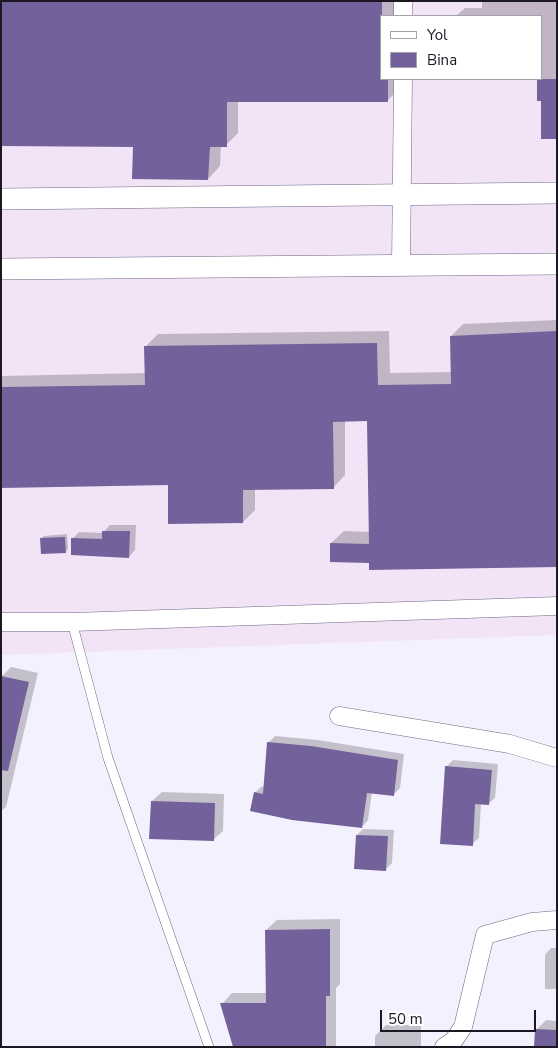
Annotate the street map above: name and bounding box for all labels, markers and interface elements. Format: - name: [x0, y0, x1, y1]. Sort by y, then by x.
- legend: [380, 15, 543, 80]
- text: Yol: [427, 25, 448, 45]
- text: Bina: [427, 50, 457, 70]
- scale bar: [383, 1000, 539, 1032]
- text: 50 m: [388, 1009, 423, 1029]

